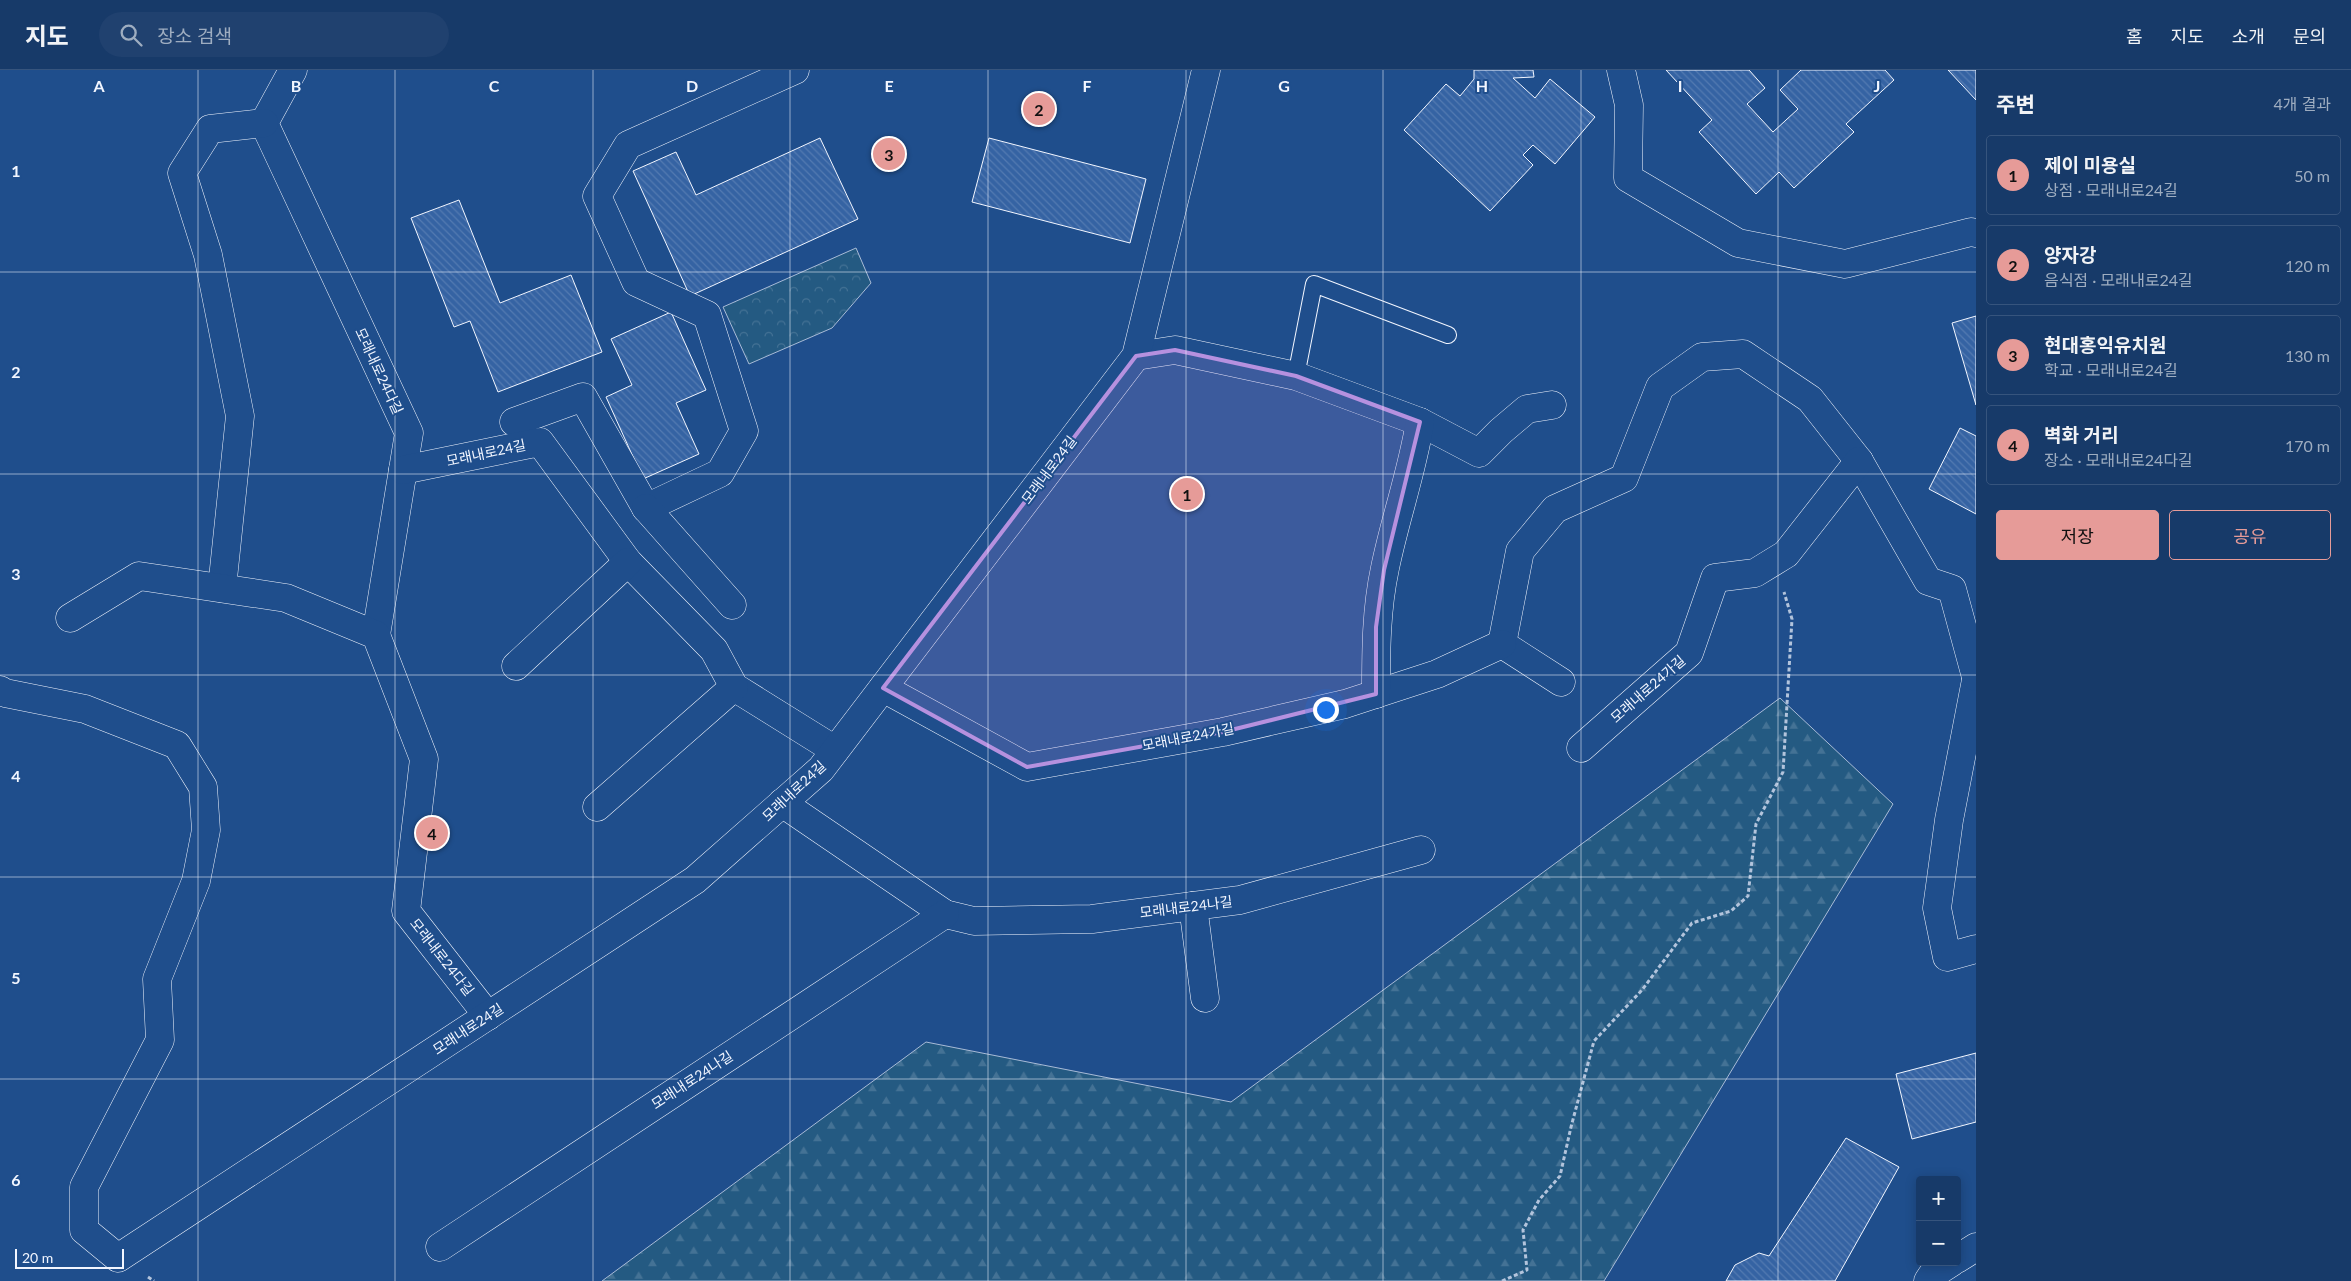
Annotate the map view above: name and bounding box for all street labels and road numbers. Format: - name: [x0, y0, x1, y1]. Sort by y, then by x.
- street label: 모래내로24다길: [352, 325, 407, 417]
- street label: 모래내로24길: [1018, 432, 1080, 507]
- street label: 모래내로24길: [445, 436, 527, 469]
- street label: 모래내로24가길: [1607, 652, 1689, 726]
- street label: 모래내로24가길: [1140, 719, 1235, 754]
- street label: 모래내로24길: [758, 757, 829, 824]
- street label: 모래내로24나길: [1138, 892, 1233, 921]
- street label: 모래내로24다길: [407, 915, 478, 999]
- street label: 모래내로24길: [429, 999, 506, 1058]
- street label: 모래내로24나길: [648, 1047, 736, 1112]

